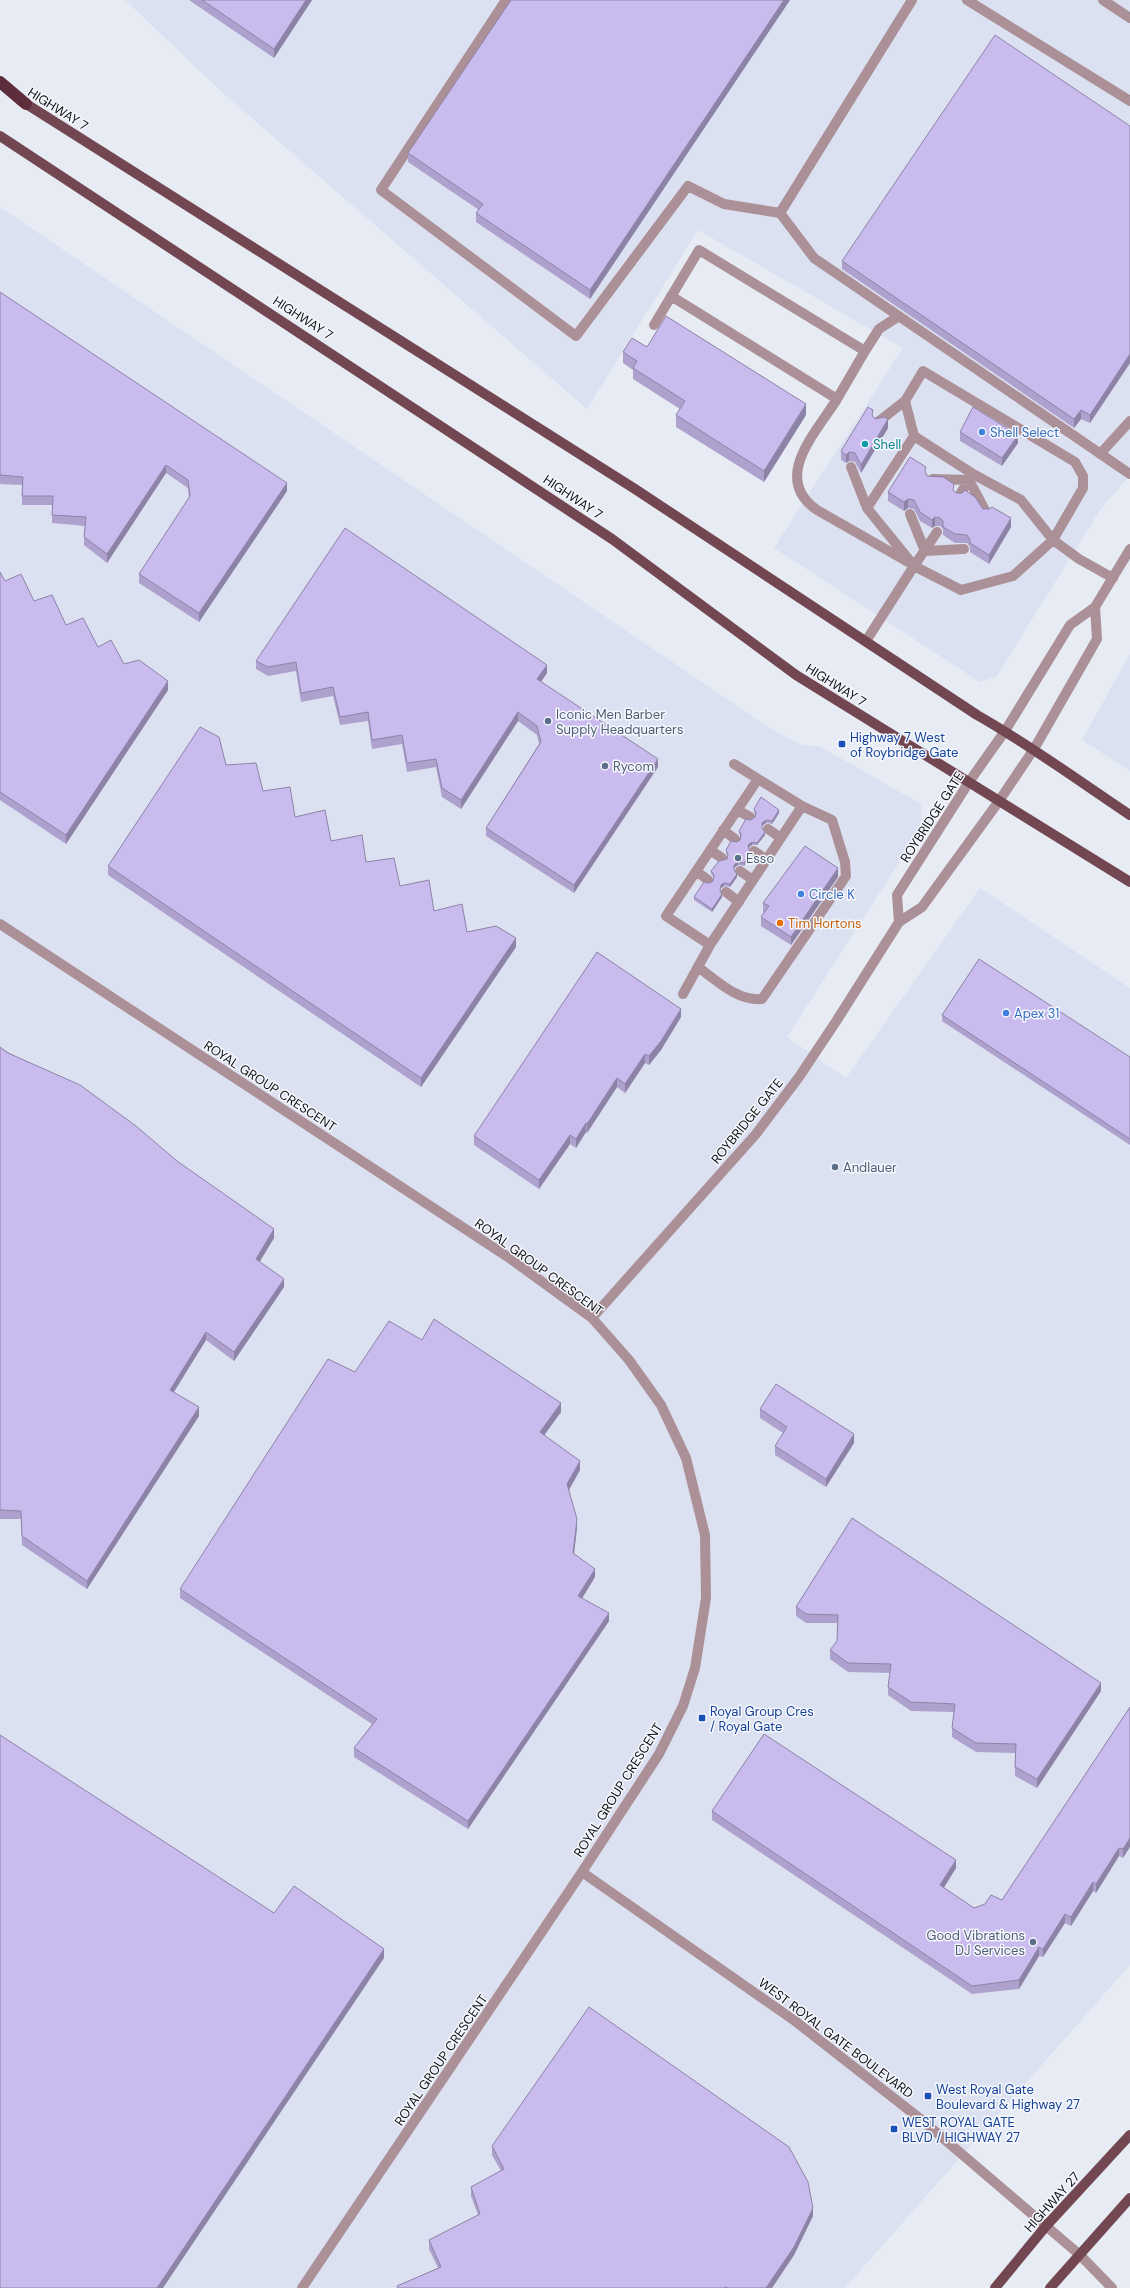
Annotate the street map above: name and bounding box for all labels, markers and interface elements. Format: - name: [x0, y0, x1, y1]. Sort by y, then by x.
- street label: HIGHWAY 7: [25, 84, 91, 134]
- street label: HIGHWAY 7: [270, 292, 336, 344]
- place label: Shell Select: [990, 424, 1059, 441]
- marker: Shell Select: [977, 427, 987, 437]
- place label: Shell: [873, 436, 901, 453]
- marker: Shell: [860, 439, 870, 449]
- street label: HIGHWAY 7: [540, 471, 606, 523]
- street label: HIGHWAY 7: [803, 660, 869, 710]
- place label: Iconic Men Barber Supply Headquarters: [556, 706, 683, 738]
- marker: Iconic Men Barber Supply Headquarters: [543, 716, 553, 726]
- place label: Highway 7 West of Roybridge Gate: [850, 729, 958, 761]
- marker: Highway 7 West of Roybridge Gate: [837, 739, 847, 749]
- place label: Rycom: [613, 758, 654, 775]
- marker: Rycom: [600, 761, 610, 771]
- street label: ROYBRIDGE GATE: [896, 768, 968, 866]
- place label: Esso: [746, 850, 774, 867]
- marker: Esso: [733, 853, 743, 863]
- place label: Circle K: [809, 886, 855, 903]
- marker: Circle K: [796, 889, 806, 899]
- place label: Tim Hortons: [788, 915, 861, 932]
- marker: Tim Hortons: [775, 918, 785, 928]
- place label: Apex 31: [1014, 1005, 1059, 1022]
- marker: Apex 31: [1001, 1008, 1011, 1018]
- street label: ROYAL GROUP CRESCENT: [200, 1037, 340, 1135]
- street label: ROYBRIDGE GATE: [707, 1075, 787, 1167]
- place label: Andlauer: [843, 1159, 897, 1176]
- marker: Andlauer: [830, 1162, 840, 1172]
- street label: ROYAL GROUP CRESCENT: [471, 1215, 607, 1319]
- place label: Royal Group Cres / Royal Gate: [710, 1703, 814, 1735]
- marker: Royal Group Cres / Royal Gate: [697, 1713, 707, 1723]
- street label: ROYAL GROUP CRESCENT: [570, 1720, 666, 1860]
- place label: Good Vibrations DJ Services: [927, 1927, 1025, 1959]
- marker: Good Vibrations DJ Services: [1028, 1937, 1038, 1947]
- street label: WEST ROYAL GATE BOULEVARD: [755, 1974, 917, 2102]
- street label: ROYAL GROUP CRESCENT: [391, 1991, 491, 2129]
- place label: West Royal Gate Boulevard & Highway 27: [936, 2081, 1080, 2113]
- marker: West Royal Gate Boulevard & Highway 27: [923, 2091, 933, 2101]
- place label: WEST ROYAL GATE BLVD / HIGHWAY 27: [902, 2114, 1020, 2146]
- marker: WEST ROYAL GATE BLVD / HIGHWAY 27: [889, 2124, 899, 2134]
- street label: HIGHWAY 27: [1021, 2168, 1084, 2236]

